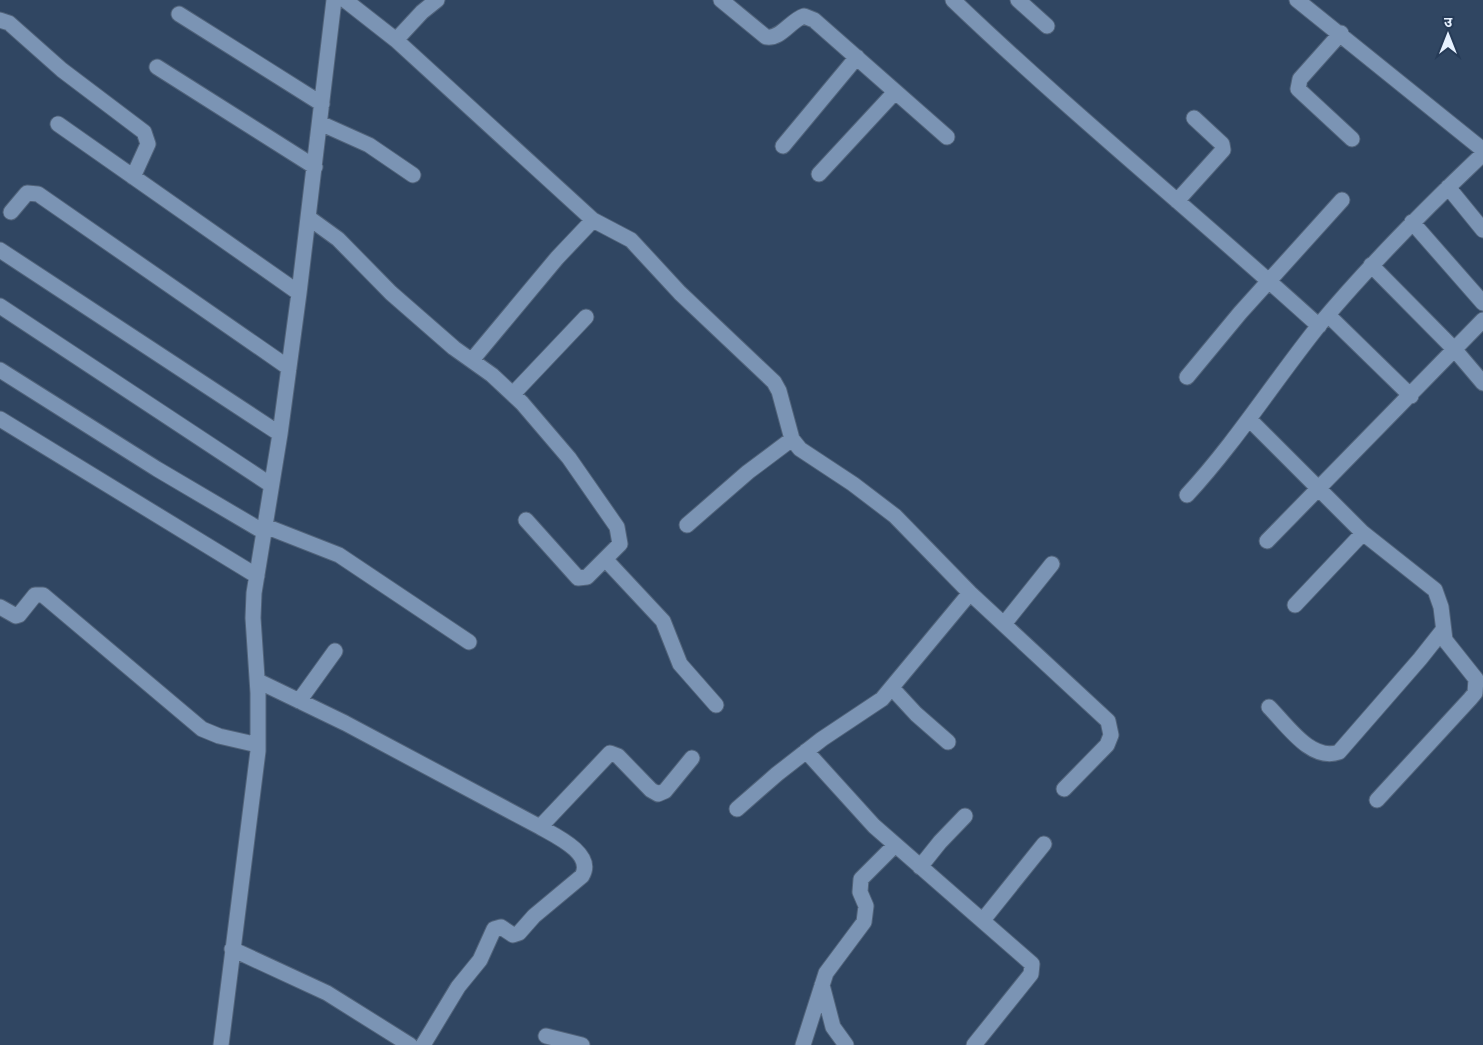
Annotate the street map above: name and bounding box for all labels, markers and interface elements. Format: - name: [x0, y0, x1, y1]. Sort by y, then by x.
- north arrow: [1423, 10, 1473, 60]
- text: उ: [1444, 12, 1453, 31]

